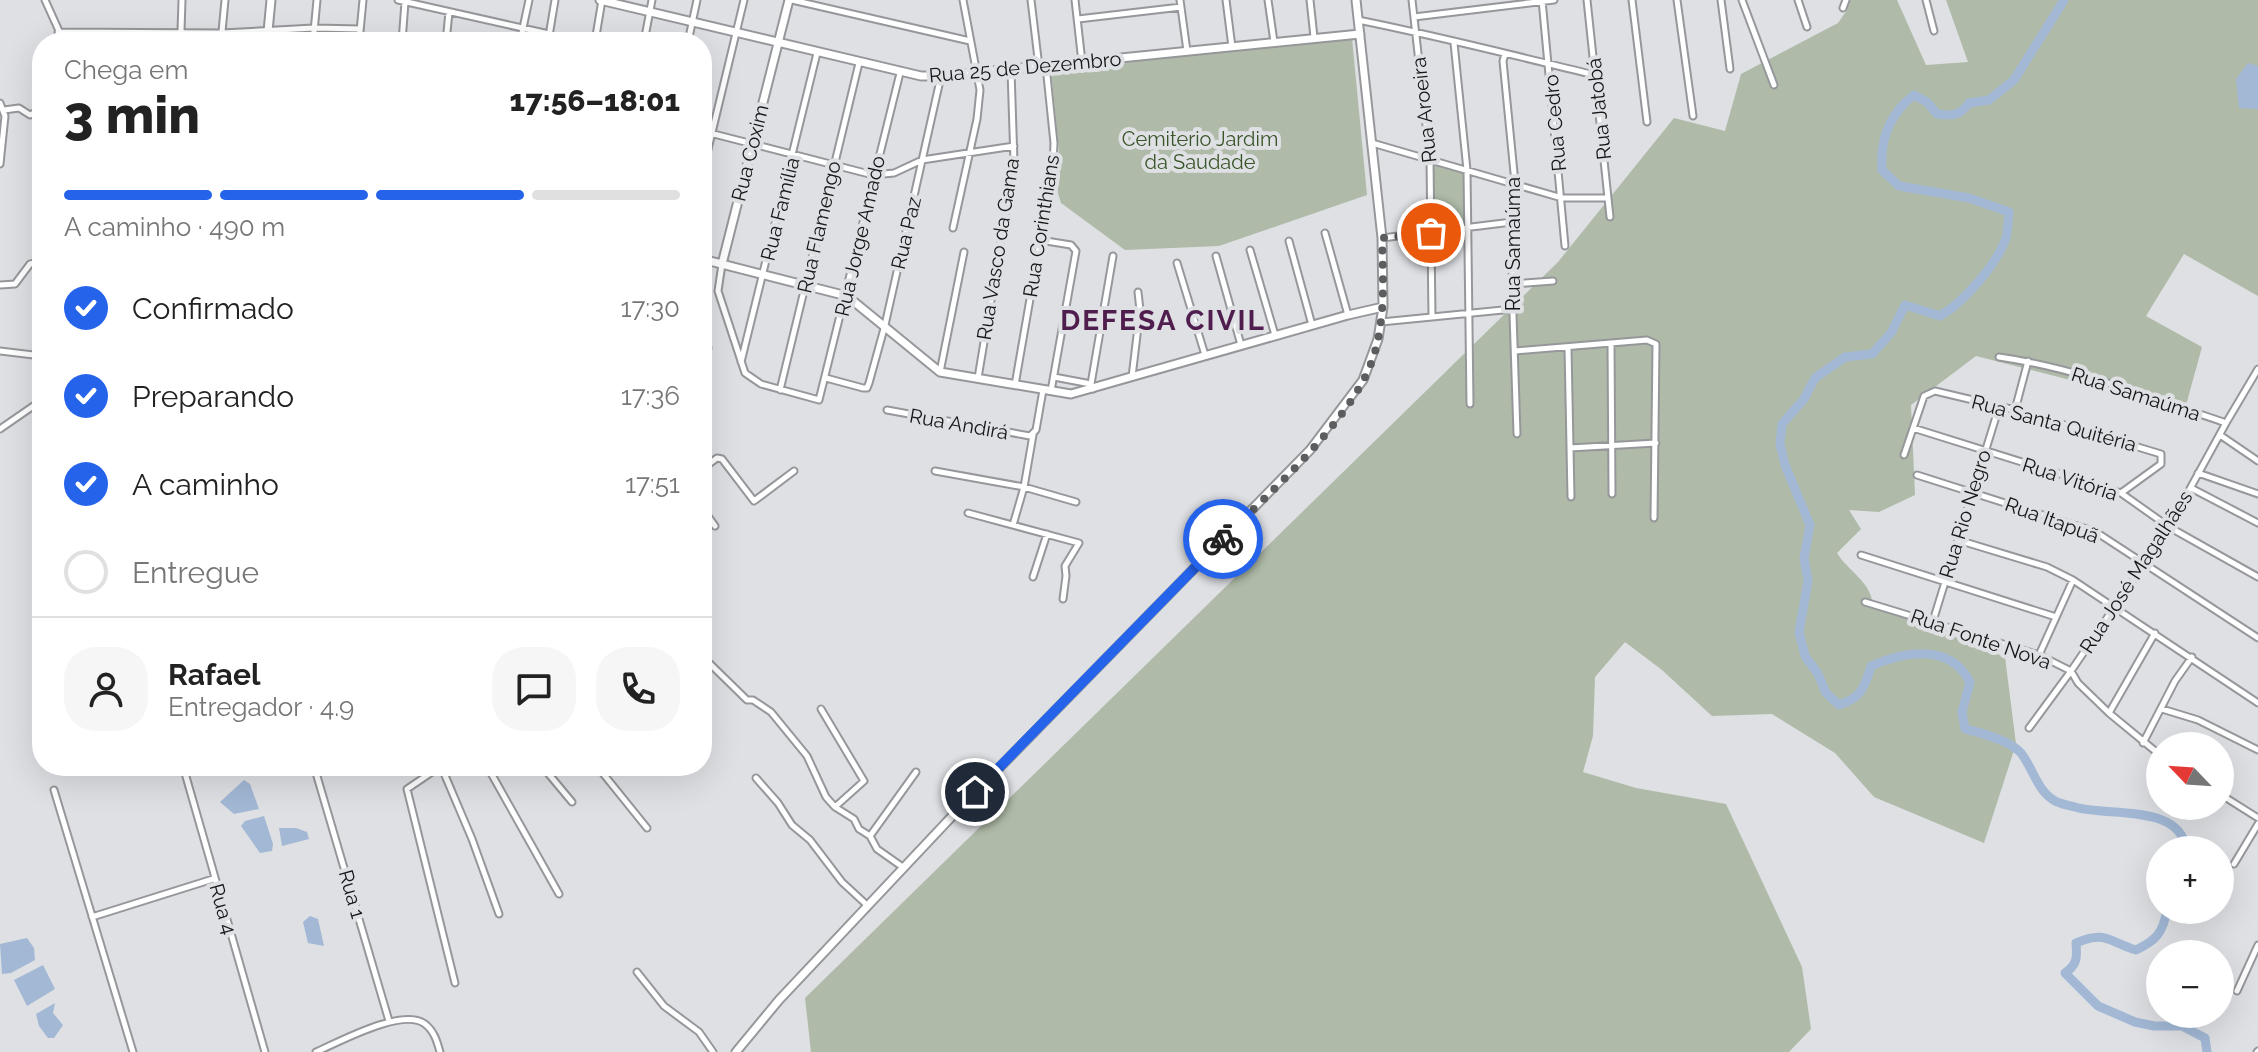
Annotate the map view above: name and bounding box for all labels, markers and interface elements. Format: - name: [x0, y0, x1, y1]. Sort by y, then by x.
- street label: Rua 25 de Dezembro: [928, 47, 1122, 87]
- text: Chega em: [64, 55, 188, 85]
- street label: Rua Aroeira: [1407, 56, 1441, 164]
- street label: Rua Jatobá: [1582, 57, 1616, 161]
- street label: Rua Cedro: [1539, 73, 1571, 173]
- text: 17:56–18:01: [510, 83, 680, 118]
- text: 3 min: [64, 84, 200, 145]
- street label: Rua Coxim: [726, 102, 774, 204]
- park label: Cemiterio Jardim da Saudade: [1122, 127, 1278, 174]
- street label: Rua Jorge Amado: [830, 153, 890, 319]
- street label: Rua Corinthians: [1018, 153, 1064, 299]
- street label: Rua Família: [756, 155, 804, 263]
- street label: Rua Vasco da Gama: [972, 156, 1024, 342]
- street label: Rua Flamengo: [792, 158, 846, 295]
- street label: Rua Samaúma: [1501, 177, 1525, 311]
- street label: Rua Paz: [886, 194, 926, 272]
- pin: [1397, 199, 1465, 267]
- icon: bag: [1409, 211, 1453, 255]
- text: A caminho · 490 m: [64, 212, 285, 242]
- icon: check: [64, 286, 108, 330]
- text: Confirmado: [132, 291, 294, 326]
- text: 17:30: [620, 293, 680, 323]
- district label: DEFESA CIVIL: [1060, 304, 1266, 337]
- street label: Rua Samaúma: [2068, 362, 2204, 426]
- icon: check: [64, 374, 108, 418]
- text: Preparando: [132, 379, 294, 414]
- text: 17:36: [621, 381, 680, 411]
- street label: Rua Santa Quitéria: [1969, 389, 2139, 457]
- street label: Rua Andirá: [908, 403, 1010, 445]
- street label: Rua Rio Negro: [1934, 447, 1996, 581]
- street label: Rua Vitória: [2019, 452, 2121, 506]
- icon: check: [64, 462, 108, 506]
- text: A caminho: [132, 467, 279, 502]
- text: 17:51: [625, 469, 680, 499]
- street label: Rua José Magalhães: [2074, 486, 2198, 658]
- street label: Rua Itapuã: [2002, 492, 2102, 548]
- courier: [1183, 499, 1263, 579]
- icon: bike: [1201, 517, 1245, 561]
- text: Entregue: [132, 555, 259, 590]
- street label: Rua Fonte Nova: [1908, 604, 2054, 674]
- button: person: [64, 647, 148, 731]
- button: chat: [492, 647, 576, 731]
- button: phone: [596, 647, 680, 731]
- text: Rafael: [168, 657, 261, 692]
- text: Entregador · 4.9: [168, 692, 354, 722]
- north arrow: [2146, 732, 2234, 820]
- map controls: [2146, 732, 2234, 1028]
- pin: [941, 758, 1009, 826]
- icon: home: [953, 770, 997, 814]
- button: +: [2146, 836, 2234, 924]
- street label: Rua 1: [334, 867, 370, 921]
- street label: Rua 4: [204, 881, 242, 937]
- button: −: [2146, 940, 2234, 1028]

